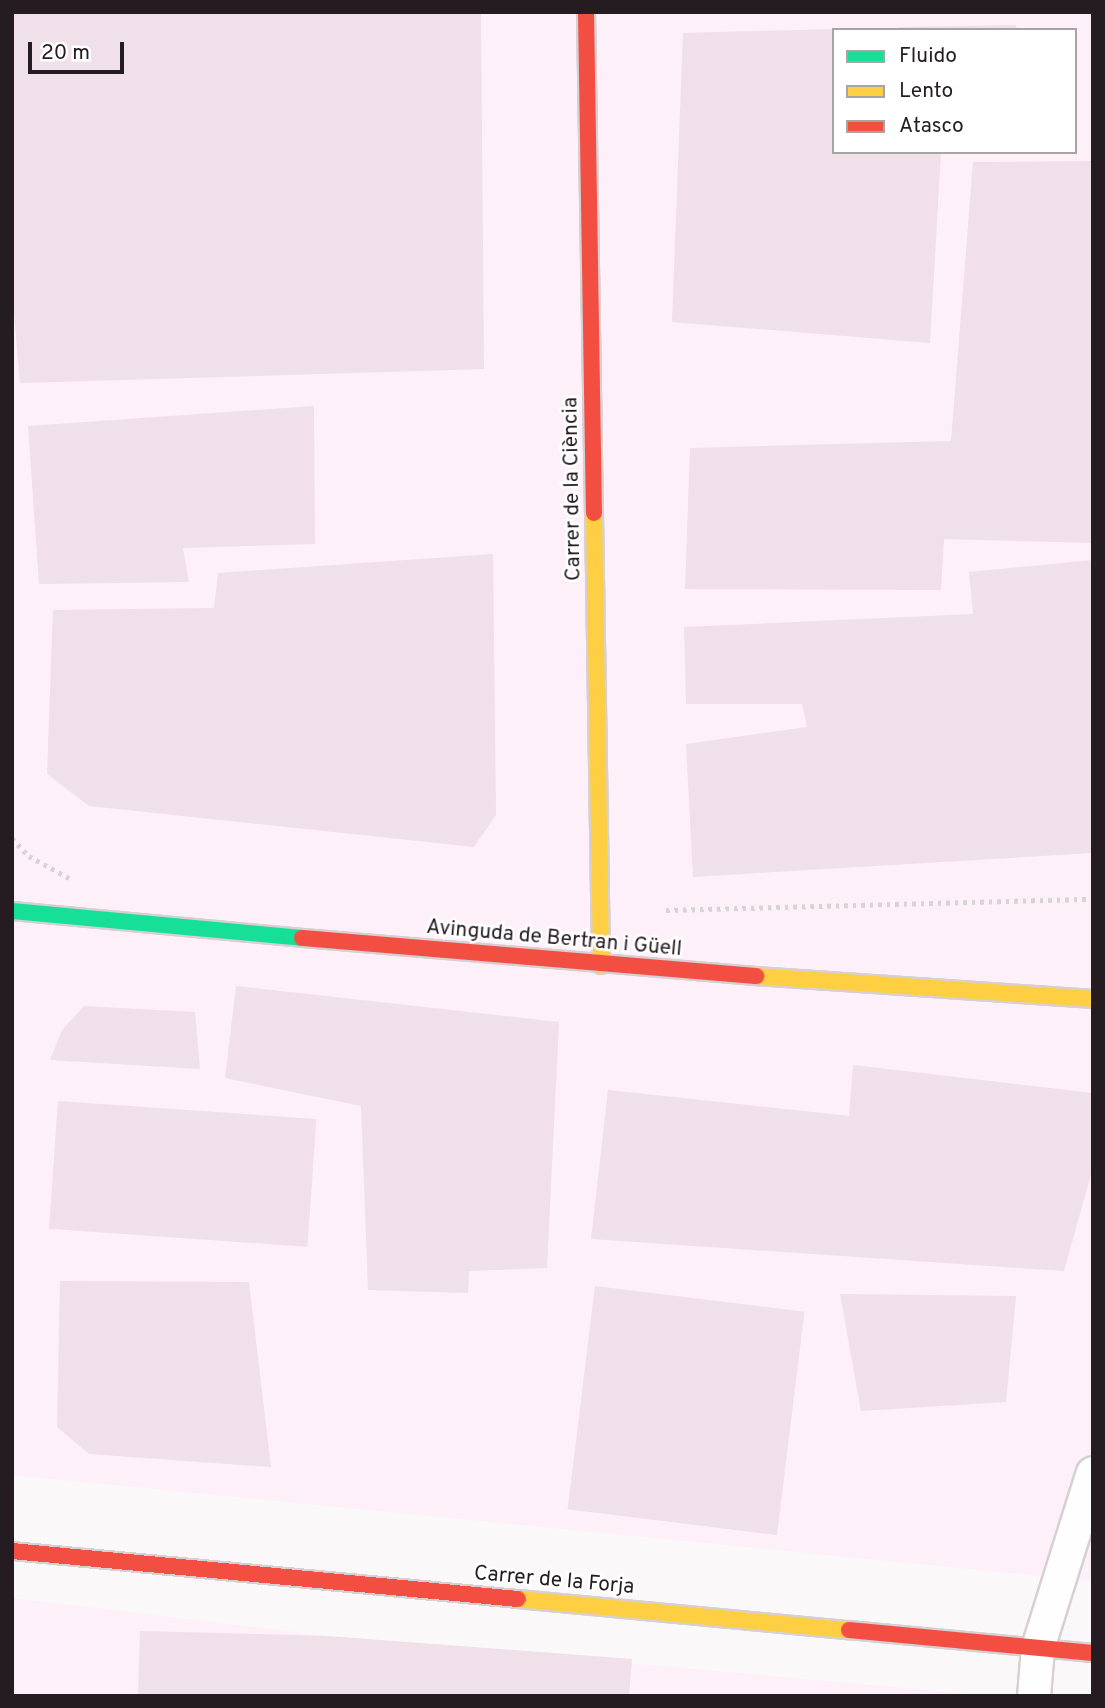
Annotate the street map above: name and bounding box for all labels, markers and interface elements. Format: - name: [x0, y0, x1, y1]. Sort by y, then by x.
- scale bar: [32, 28, 128, 72]
- legend: [832, 28, 1077, 154]
- text: 20 m: [41, 40, 90, 67]
- text: Fluido: [899, 43, 957, 70]
- text: Lento: [899, 78, 953, 105]
- text: Atasco: [899, 113, 964, 140]
- street label: Carrer de la Ciència: [559, 397, 587, 581]
- street label: Avinguda de Bertran i Güell: [425, 915, 683, 963]
- street label: Carrer de la Forja: [473, 1561, 635, 1601]

